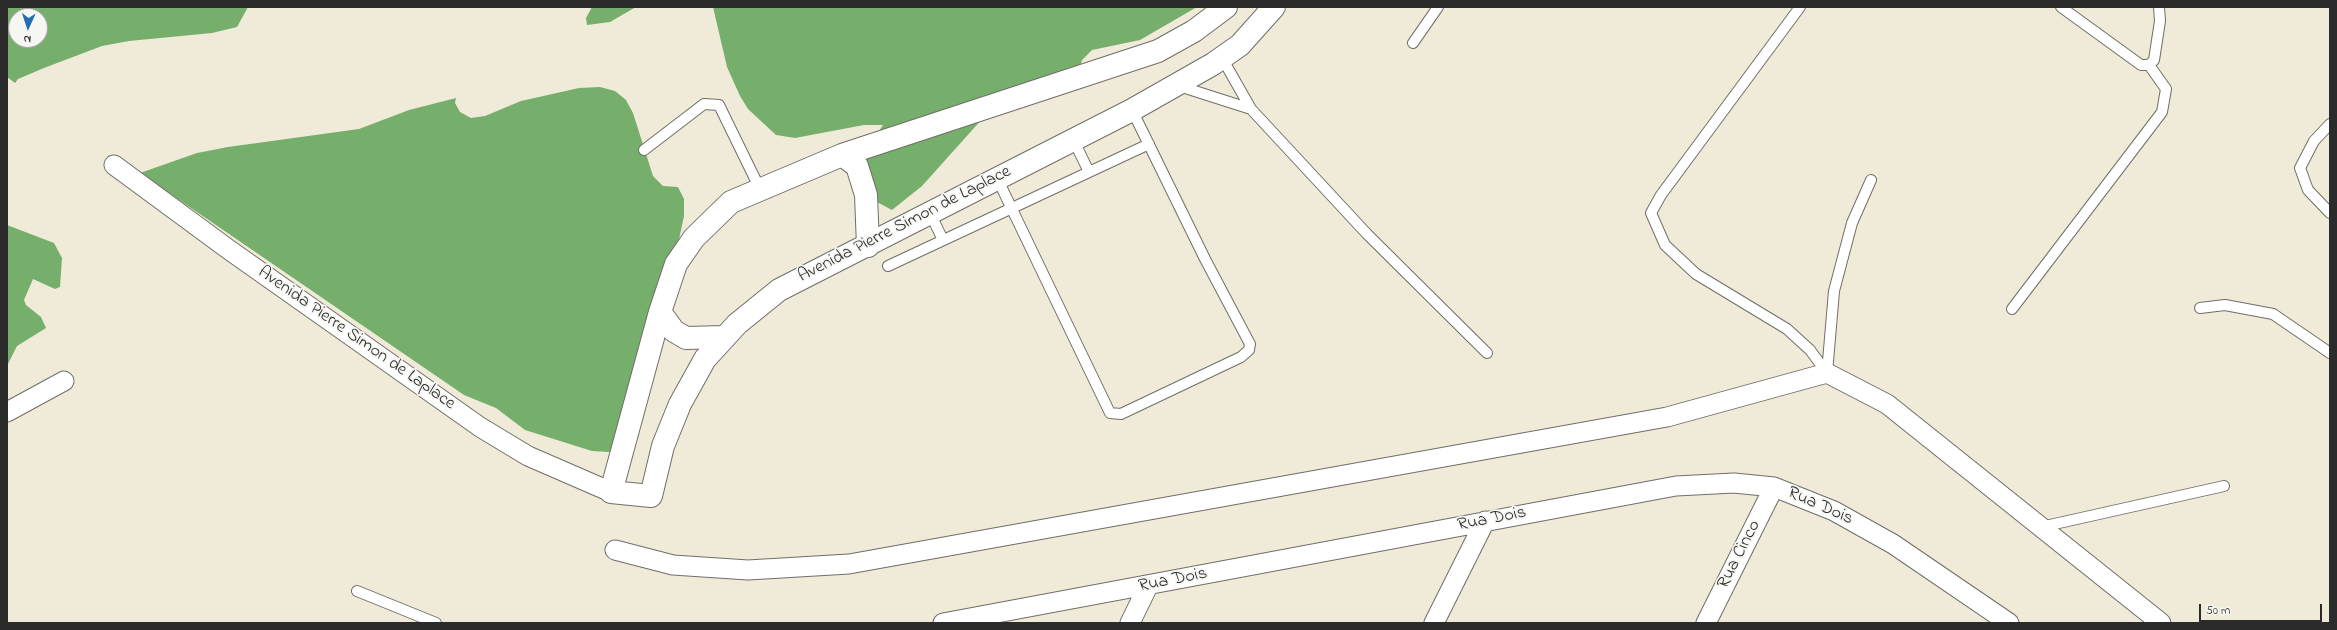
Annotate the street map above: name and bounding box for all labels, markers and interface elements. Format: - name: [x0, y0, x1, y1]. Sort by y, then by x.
- north arrow: [8, 8, 48, 48]
- text: N: [23, 31, 32, 47]
- street label: Avenida Pierre Simon de Laplace: [795, 162, 1015, 288]
- street label: Avenida Pierre Simon de Laplace: [253, 262, 459, 416]
- street label: Rua Dois: [1784, 483, 1856, 531]
- street label: Rua Dois: [1456, 503, 1528, 537]
- street label: Rua Cinco: [1714, 517, 1766, 593]
- street label: Rua Dois: [1137, 564, 1209, 598]
- scale bar: [2201, 596, 2324, 622]
- text: 50 m: [2206, 602, 2230, 620]

